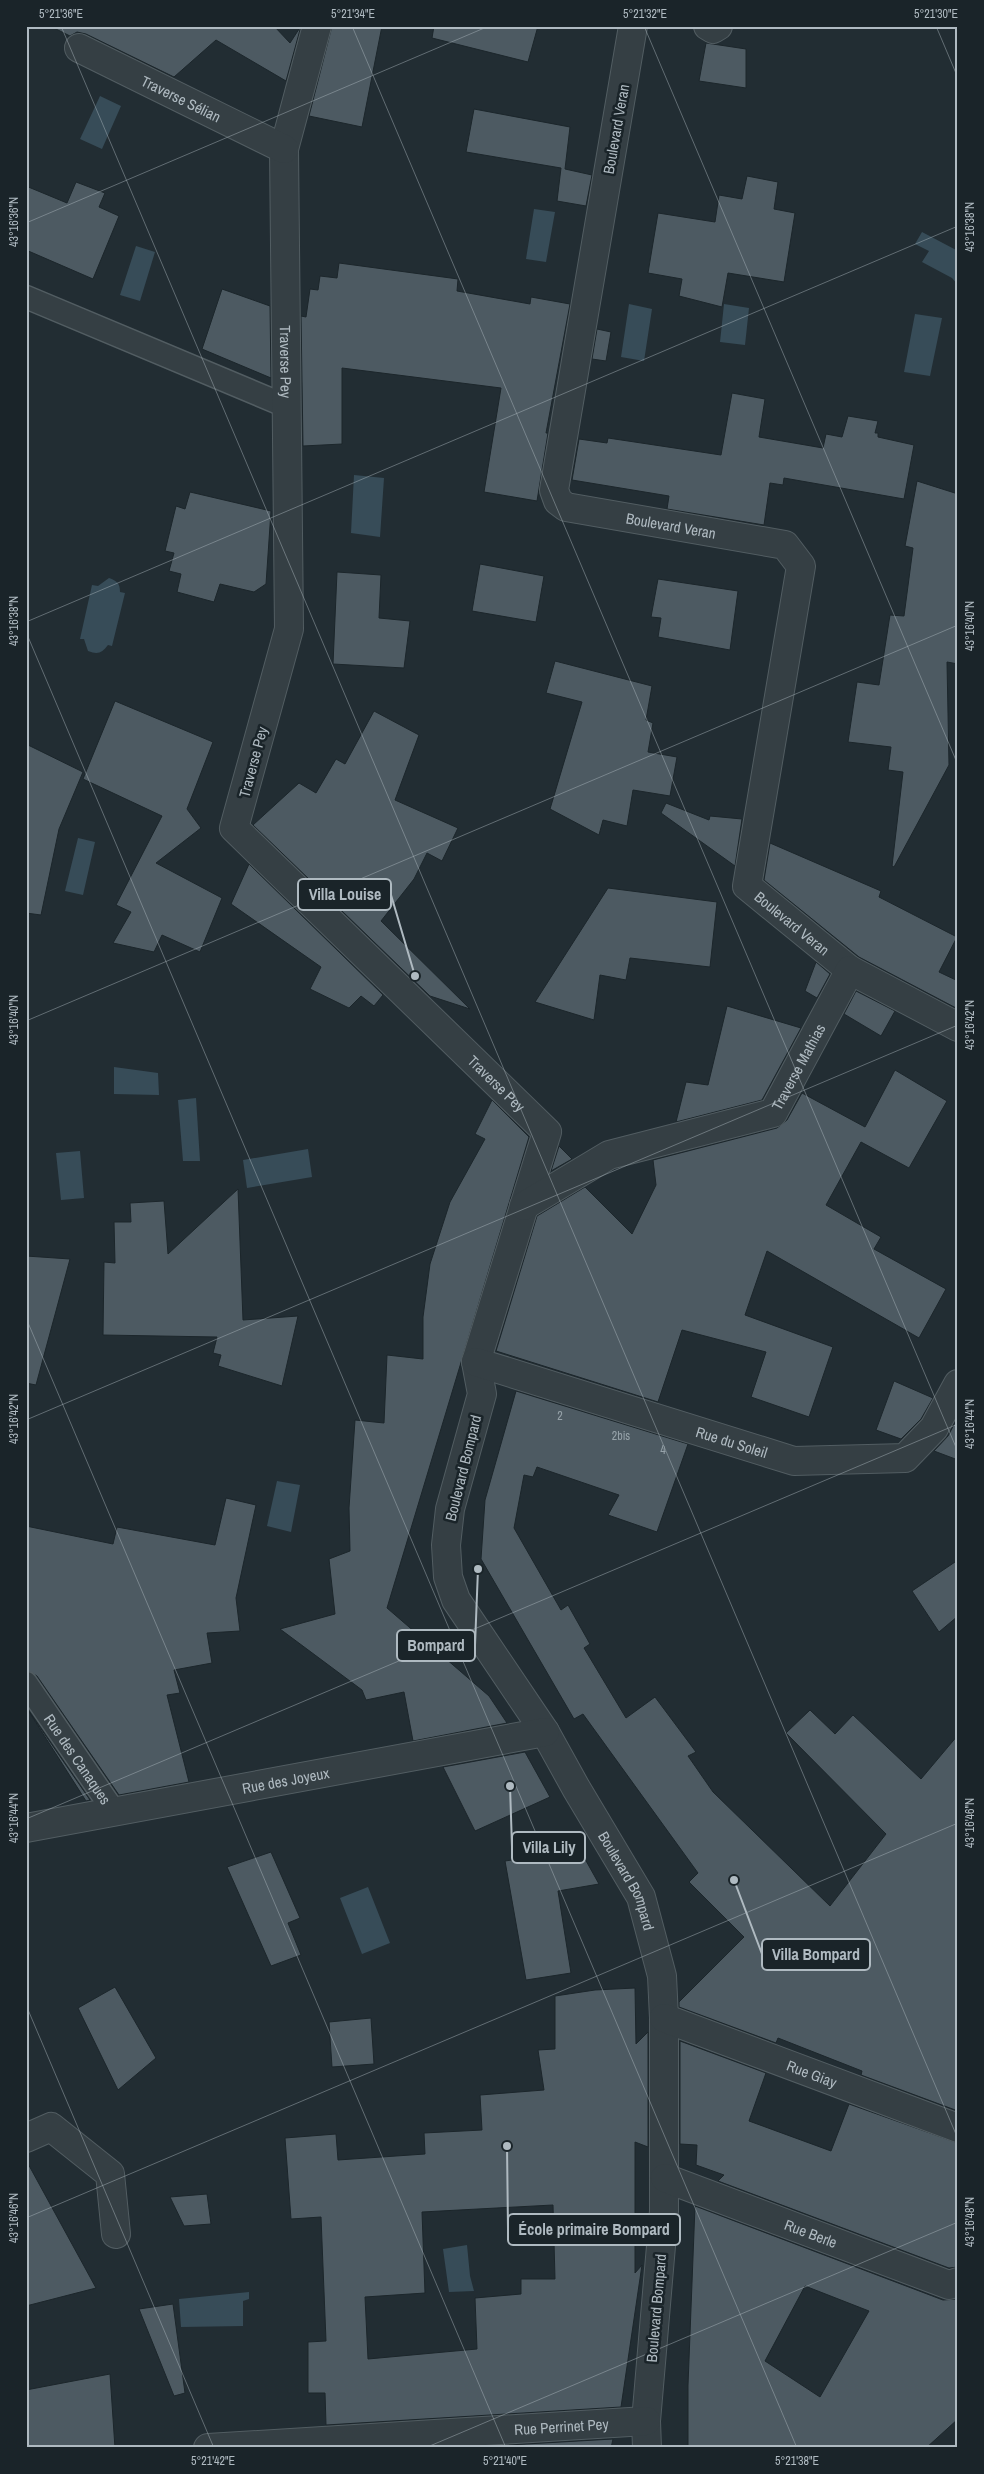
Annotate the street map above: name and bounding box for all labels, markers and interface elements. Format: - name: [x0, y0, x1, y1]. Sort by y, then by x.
- text: 5°21'36"E: [39, 6, 83, 22]
- text: 5°21'34"E: [331, 6, 375, 22]
- text: 5°21'32"E: [623, 6, 667, 22]
- text: 5°21'30"E: [914, 6, 958, 22]
- street label: Traverse Sélian: [138, 70, 225, 127]
- street label: Boulevard Veran: [598, 82, 634, 176]
- text: 43°16'36"N: [6, 197, 22, 247]
- text: 43°16'38"N: [962, 202, 978, 252]
- street label: Traverse Pey: [275, 325, 297, 399]
- street label: Boulevard Veran: [624, 507, 718, 543]
- text: 43°16'38"N: [6, 596, 22, 646]
- text: 43°16'40"N: [962, 601, 978, 651]
- street label: Traverse Pey: [233, 723, 273, 800]
- callout: Villa Louise: [298, 879, 391, 910]
- text: Villa Louise: [309, 883, 381, 905]
- street label: Boulevard Veran: [750, 886, 834, 960]
- text: 43°16'40"N: [6, 995, 22, 1045]
- text: 43°16'42"N: [962, 1000, 978, 1050]
- street label: Traverse Mathias: [766, 1020, 830, 1114]
- street label: Traverse Pey: [463, 1050, 531, 1117]
- text: 43°16'42"N: [6, 1394, 22, 1444]
- text: 43°16'44"N: [962, 1399, 978, 1449]
- house number: 2: [557, 1408, 563, 1424]
- street label: Boulevard Bompard: [440, 1413, 486, 1523]
- street label: Rue du Soleil: [693, 1421, 770, 1463]
- house number: 2bis: [612, 1428, 630, 1444]
- house number: 4: [660, 1442, 666, 1458]
- callout: Bompard: [397, 1630, 475, 1661]
- text: Bompard: [407, 1634, 465, 1656]
- street label: Rue des Canaques: [40, 1709, 116, 1808]
- street label: Rue des Joyeux: [240, 1761, 332, 1798]
- text: 43°16'44"N: [6, 1793, 22, 1843]
- text: 43°16'46"N: [962, 1798, 978, 1848]
- street label: Boulevard Bompard: [594, 1827, 660, 1932]
- callout: Villa Lily: [512, 1832, 585, 1863]
- text: Villa Lily: [522, 1836, 576, 1858]
- callout: Villa Bompard: [762, 1939, 870, 1970]
- text: Villa Bompard: [772, 1943, 860, 1965]
- street label: Rue Giay: [784, 2054, 841, 2093]
- text: 43°16'46"N: [6, 2193, 22, 2243]
- text: 43°16'48"N: [962, 2197, 978, 2247]
- callout: École primaire Bompard: [508, 2214, 680, 2245]
- street label: Rue Berle: [782, 2214, 840, 2253]
- text: École primaire Bompard: [518, 2218, 670, 2240]
- street label: Boulevard Bompard: [641, 2253, 671, 2363]
- street label: Rue Perrinet Pey: [514, 2413, 610, 2440]
- text: 5°21'42"E: [191, 2453, 235, 2469]
- text: 5°21'40"E: [483, 2453, 527, 2469]
- text: 5°21'38"E: [775, 2453, 819, 2469]

